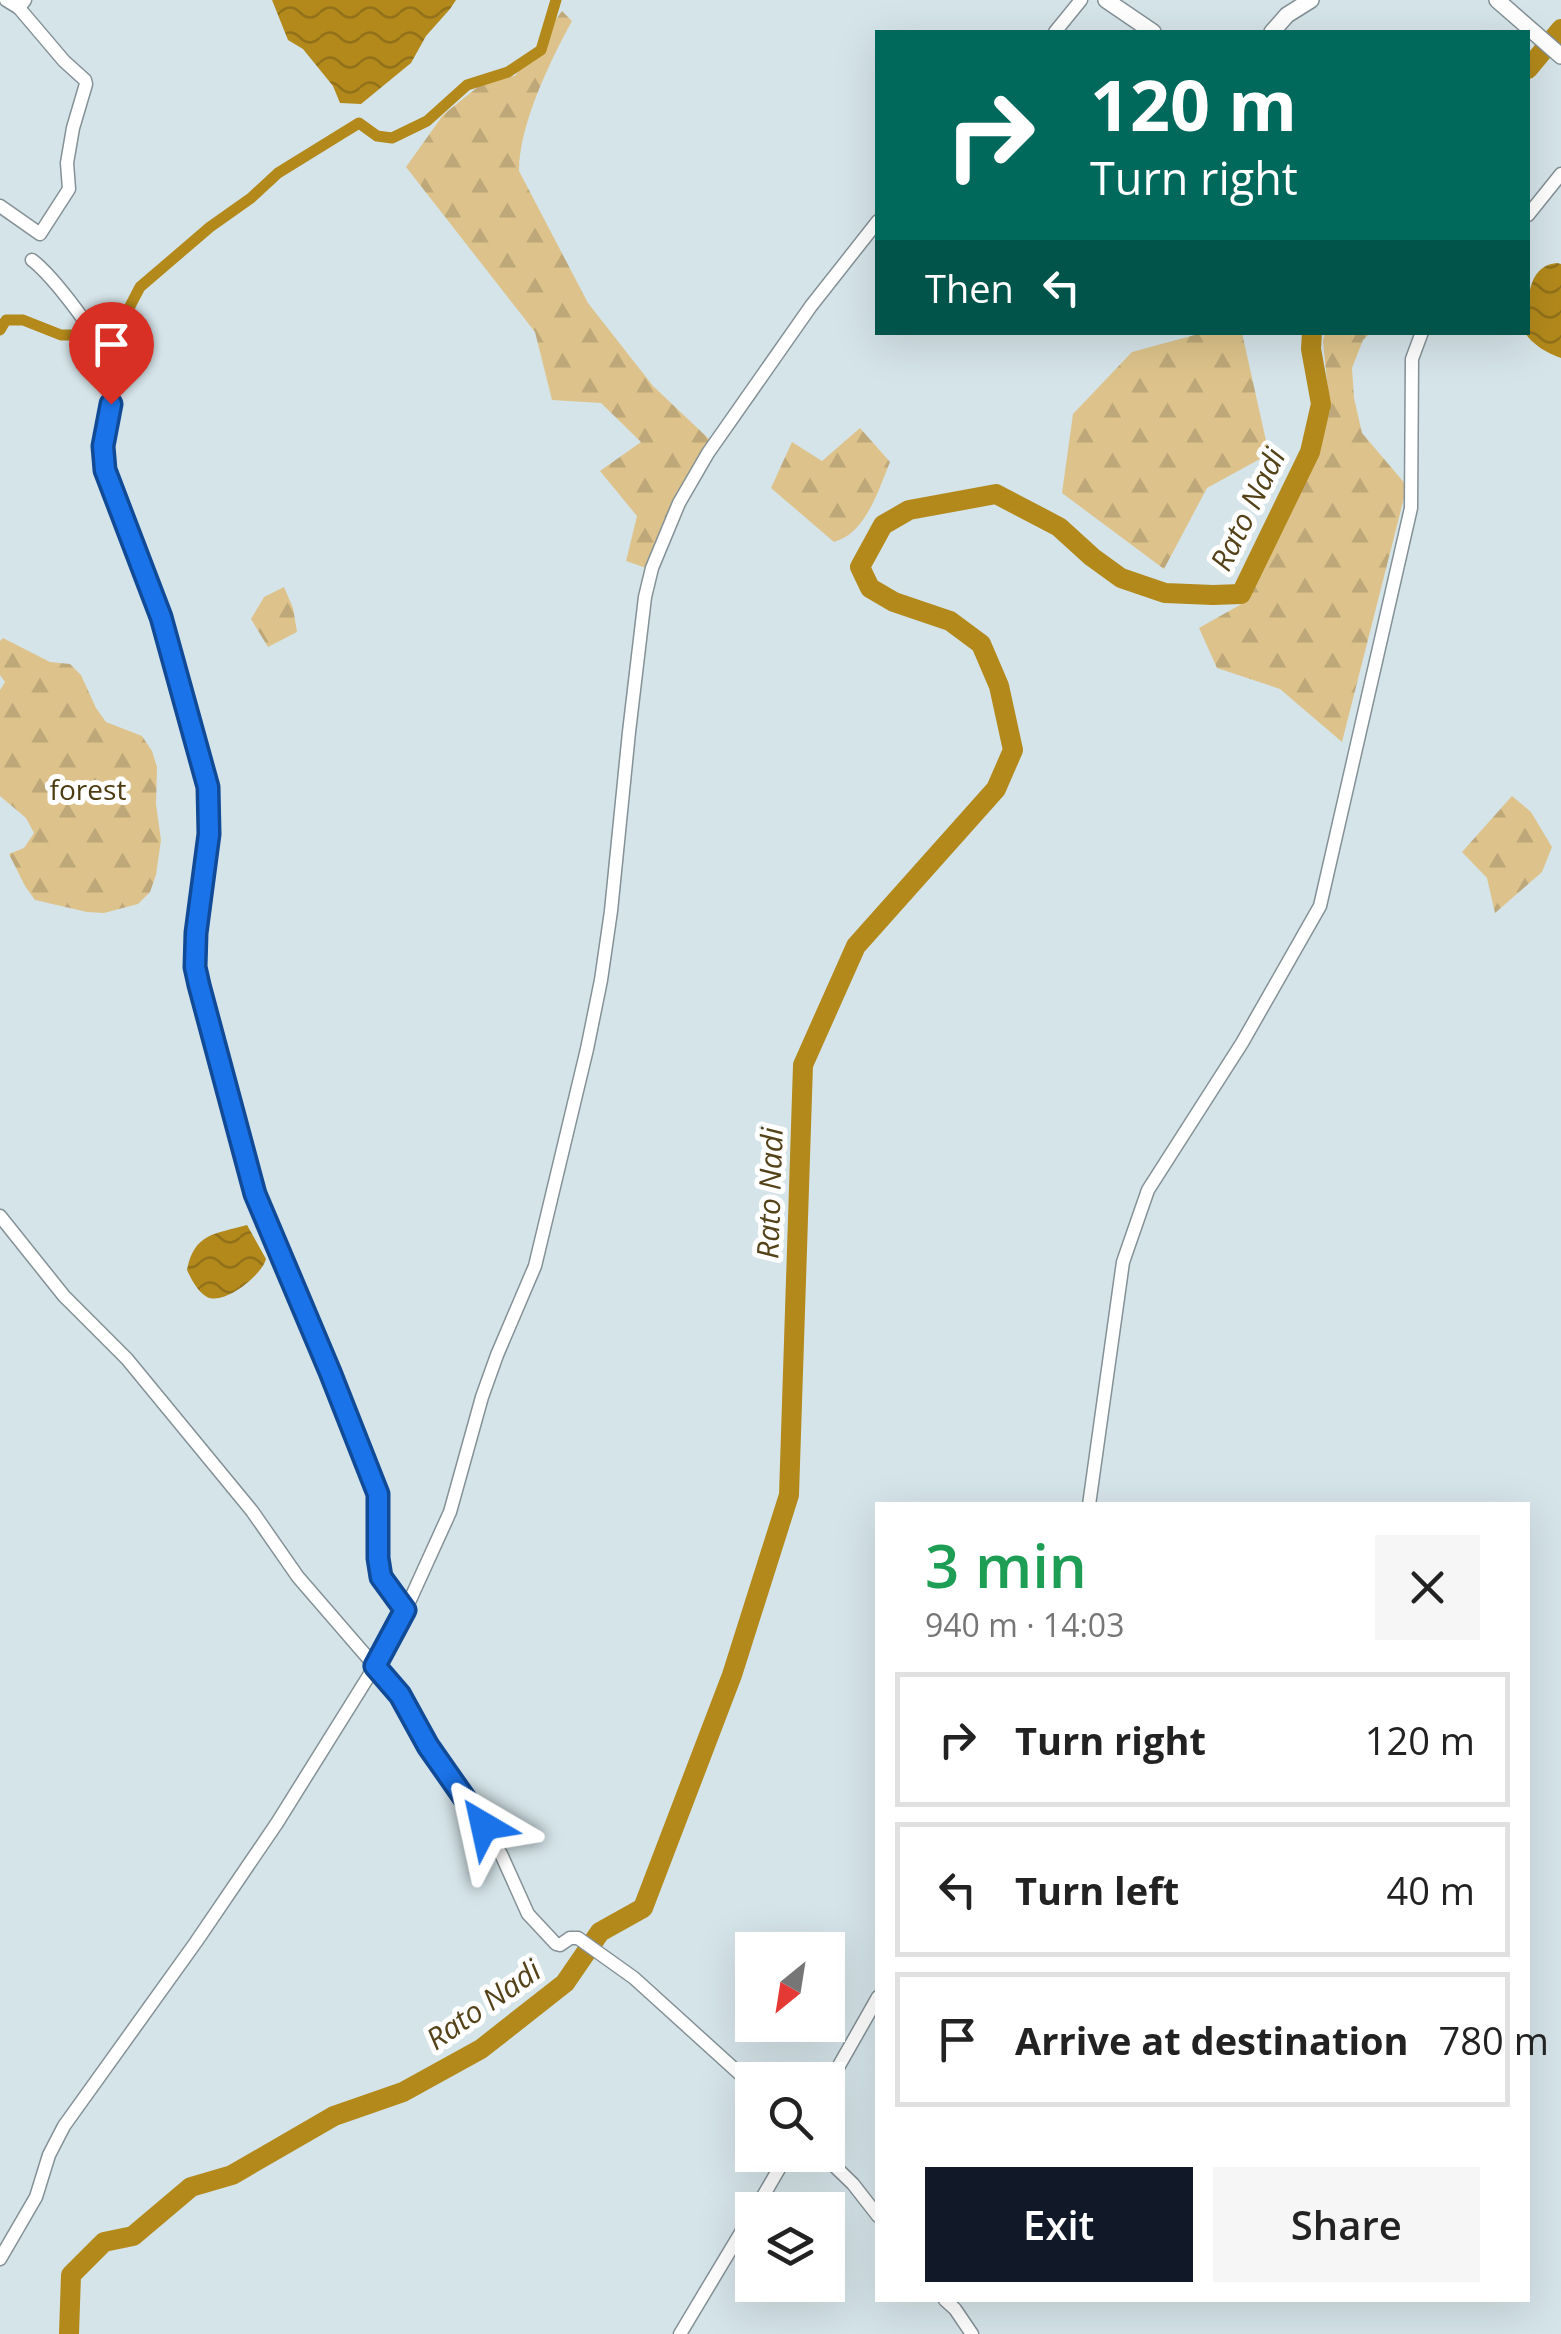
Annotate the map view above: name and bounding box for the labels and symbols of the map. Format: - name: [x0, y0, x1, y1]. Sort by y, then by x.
- pin: [69, 302, 154, 405]
- water label: Rato Nadi: [1200, 440, 1294, 577]
- park label: forest: [50, 770, 126, 808]
- water label: Rato Nadi: [746, 1126, 792, 1260]
- position arrow: [432, 1774, 536, 1878]
- north arrow: [735, 1932, 845, 2042]
- water label: Rato Nadi: [417, 1949, 549, 2059]

